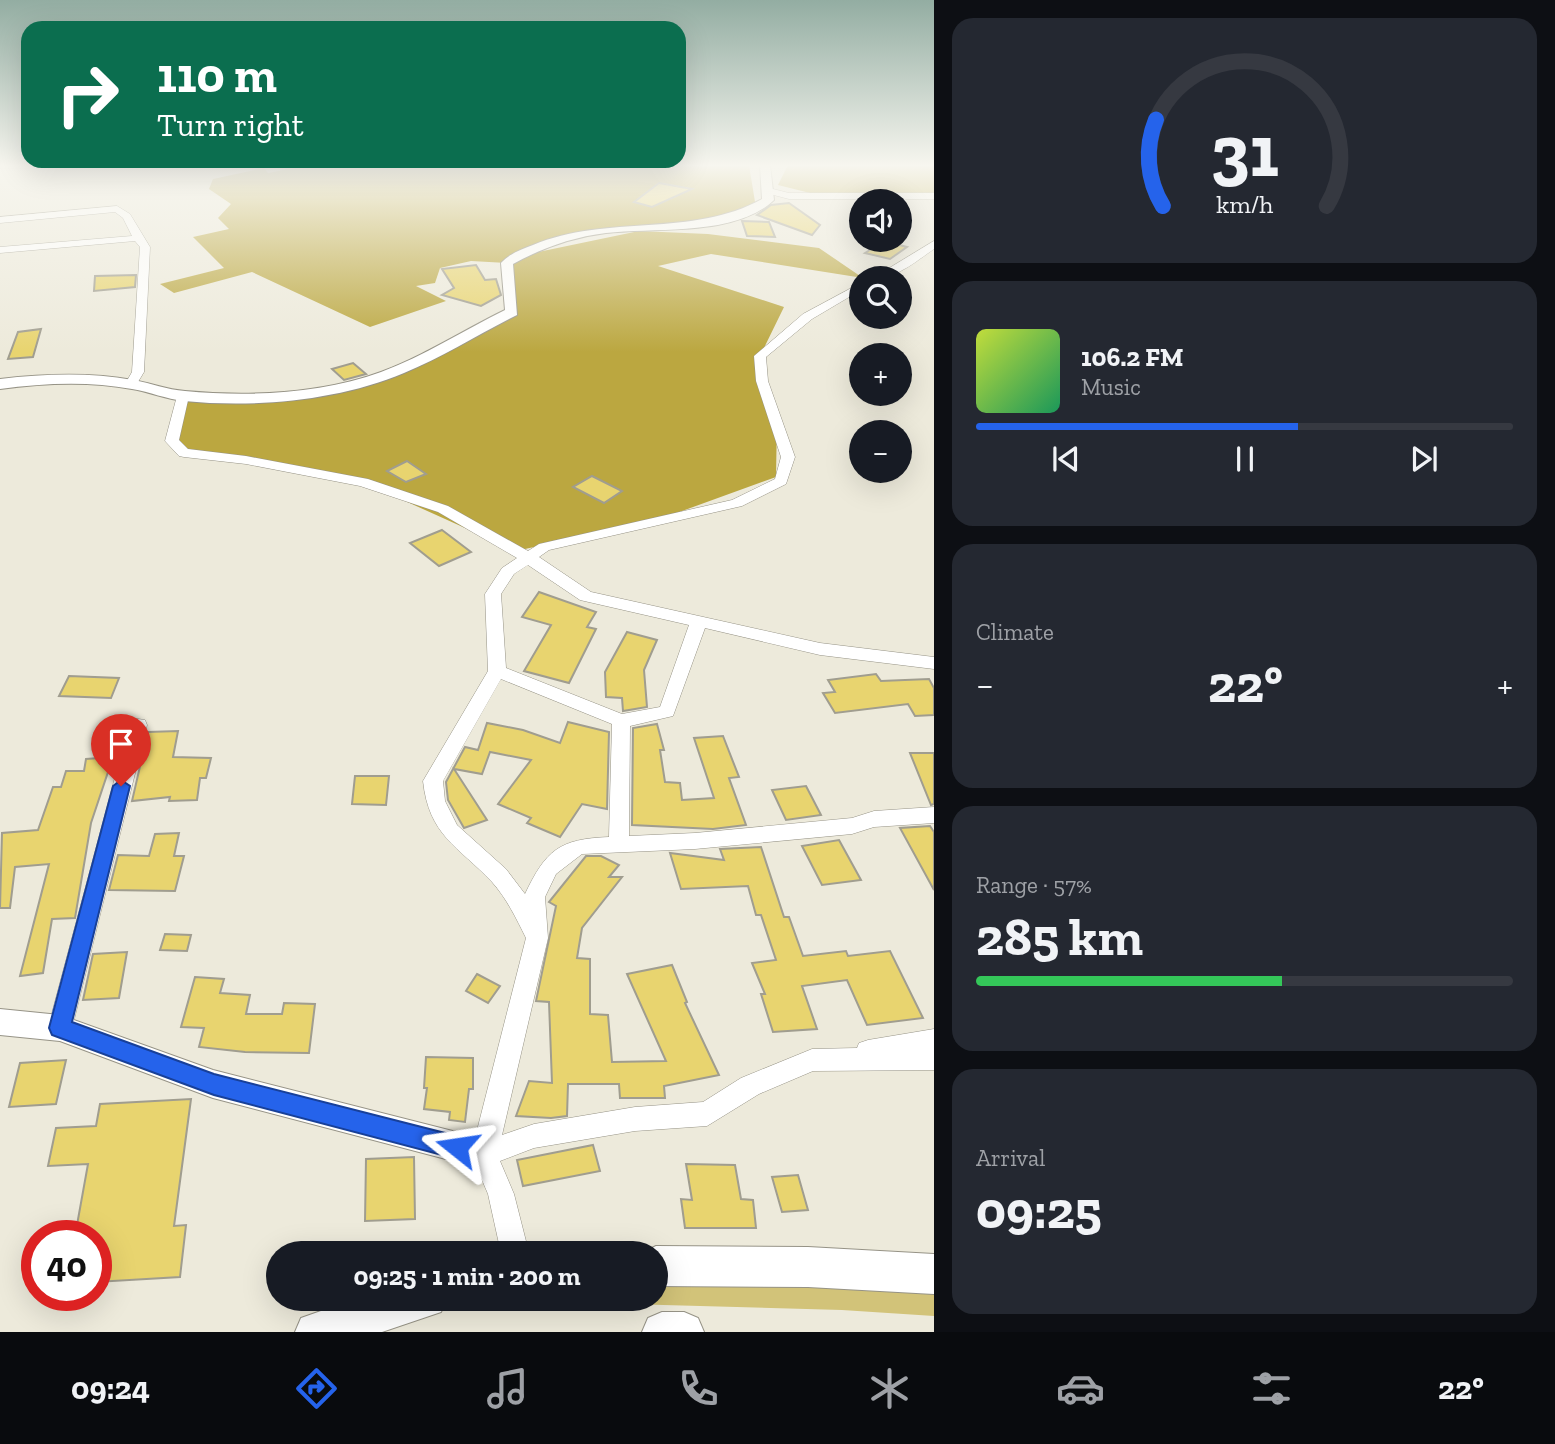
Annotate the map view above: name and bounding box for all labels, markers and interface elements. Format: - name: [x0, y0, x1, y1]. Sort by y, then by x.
- text: 110 m: [157, 46, 277, 105]
- icon: right: [42, 49, 133, 140]
- text: Turn right: [157, 106, 304, 144]
- text: 31: [1210, 108, 1279, 196]
- map controls: [849, 189, 912, 483]
- button: sound: [849, 189, 912, 252]
- text: km/h: [1216, 189, 1273, 219]
- button: search: [849, 266, 912, 329]
- text: 106.2 FM: [1081, 341, 1183, 373]
- button: +: [849, 343, 912, 406]
- text: Music: [1081, 373, 1141, 401]
- button: −: [849, 420, 912, 483]
- icon: previous: [1047, 440, 1085, 478]
- icon: pause: [1226, 440, 1264, 478]
- icon: next: [1405, 440, 1443, 478]
- text: Climate: [976, 618, 1054, 646]
- text: 22°: [1208, 653, 1283, 715]
- text: −: [976, 662, 994, 708]
- text: +: [1497, 662, 1513, 708]
- pin: [91, 714, 151, 786]
- icon: arrive: [102, 725, 140, 763]
- text: Range · 57%: [976, 871, 1092, 899]
- text: 285 km: [976, 906, 1143, 968]
- position arrow: [420, 1110, 494, 1184]
- text: Arrival: [976, 1144, 1045, 1172]
- text: 09:25: [976, 1179, 1102, 1241]
- speed limit sign: 40: [21, 1220, 112, 1311]
- text: 09:25 · 1 min · 200 m: [353, 1260, 581, 1292]
- icon: directions: [292, 1364, 341, 1413]
- icon: music: [483, 1364, 532, 1413]
- icon: phone: [674, 1364, 723, 1413]
- icon: climate: [865, 1364, 914, 1413]
- icon: car: [1056, 1364, 1105, 1413]
- icon: filters: [1247, 1364, 1296, 1413]
- text: 09:24: [71, 1369, 150, 1407]
- text: 22°: [1438, 1369, 1484, 1407]

